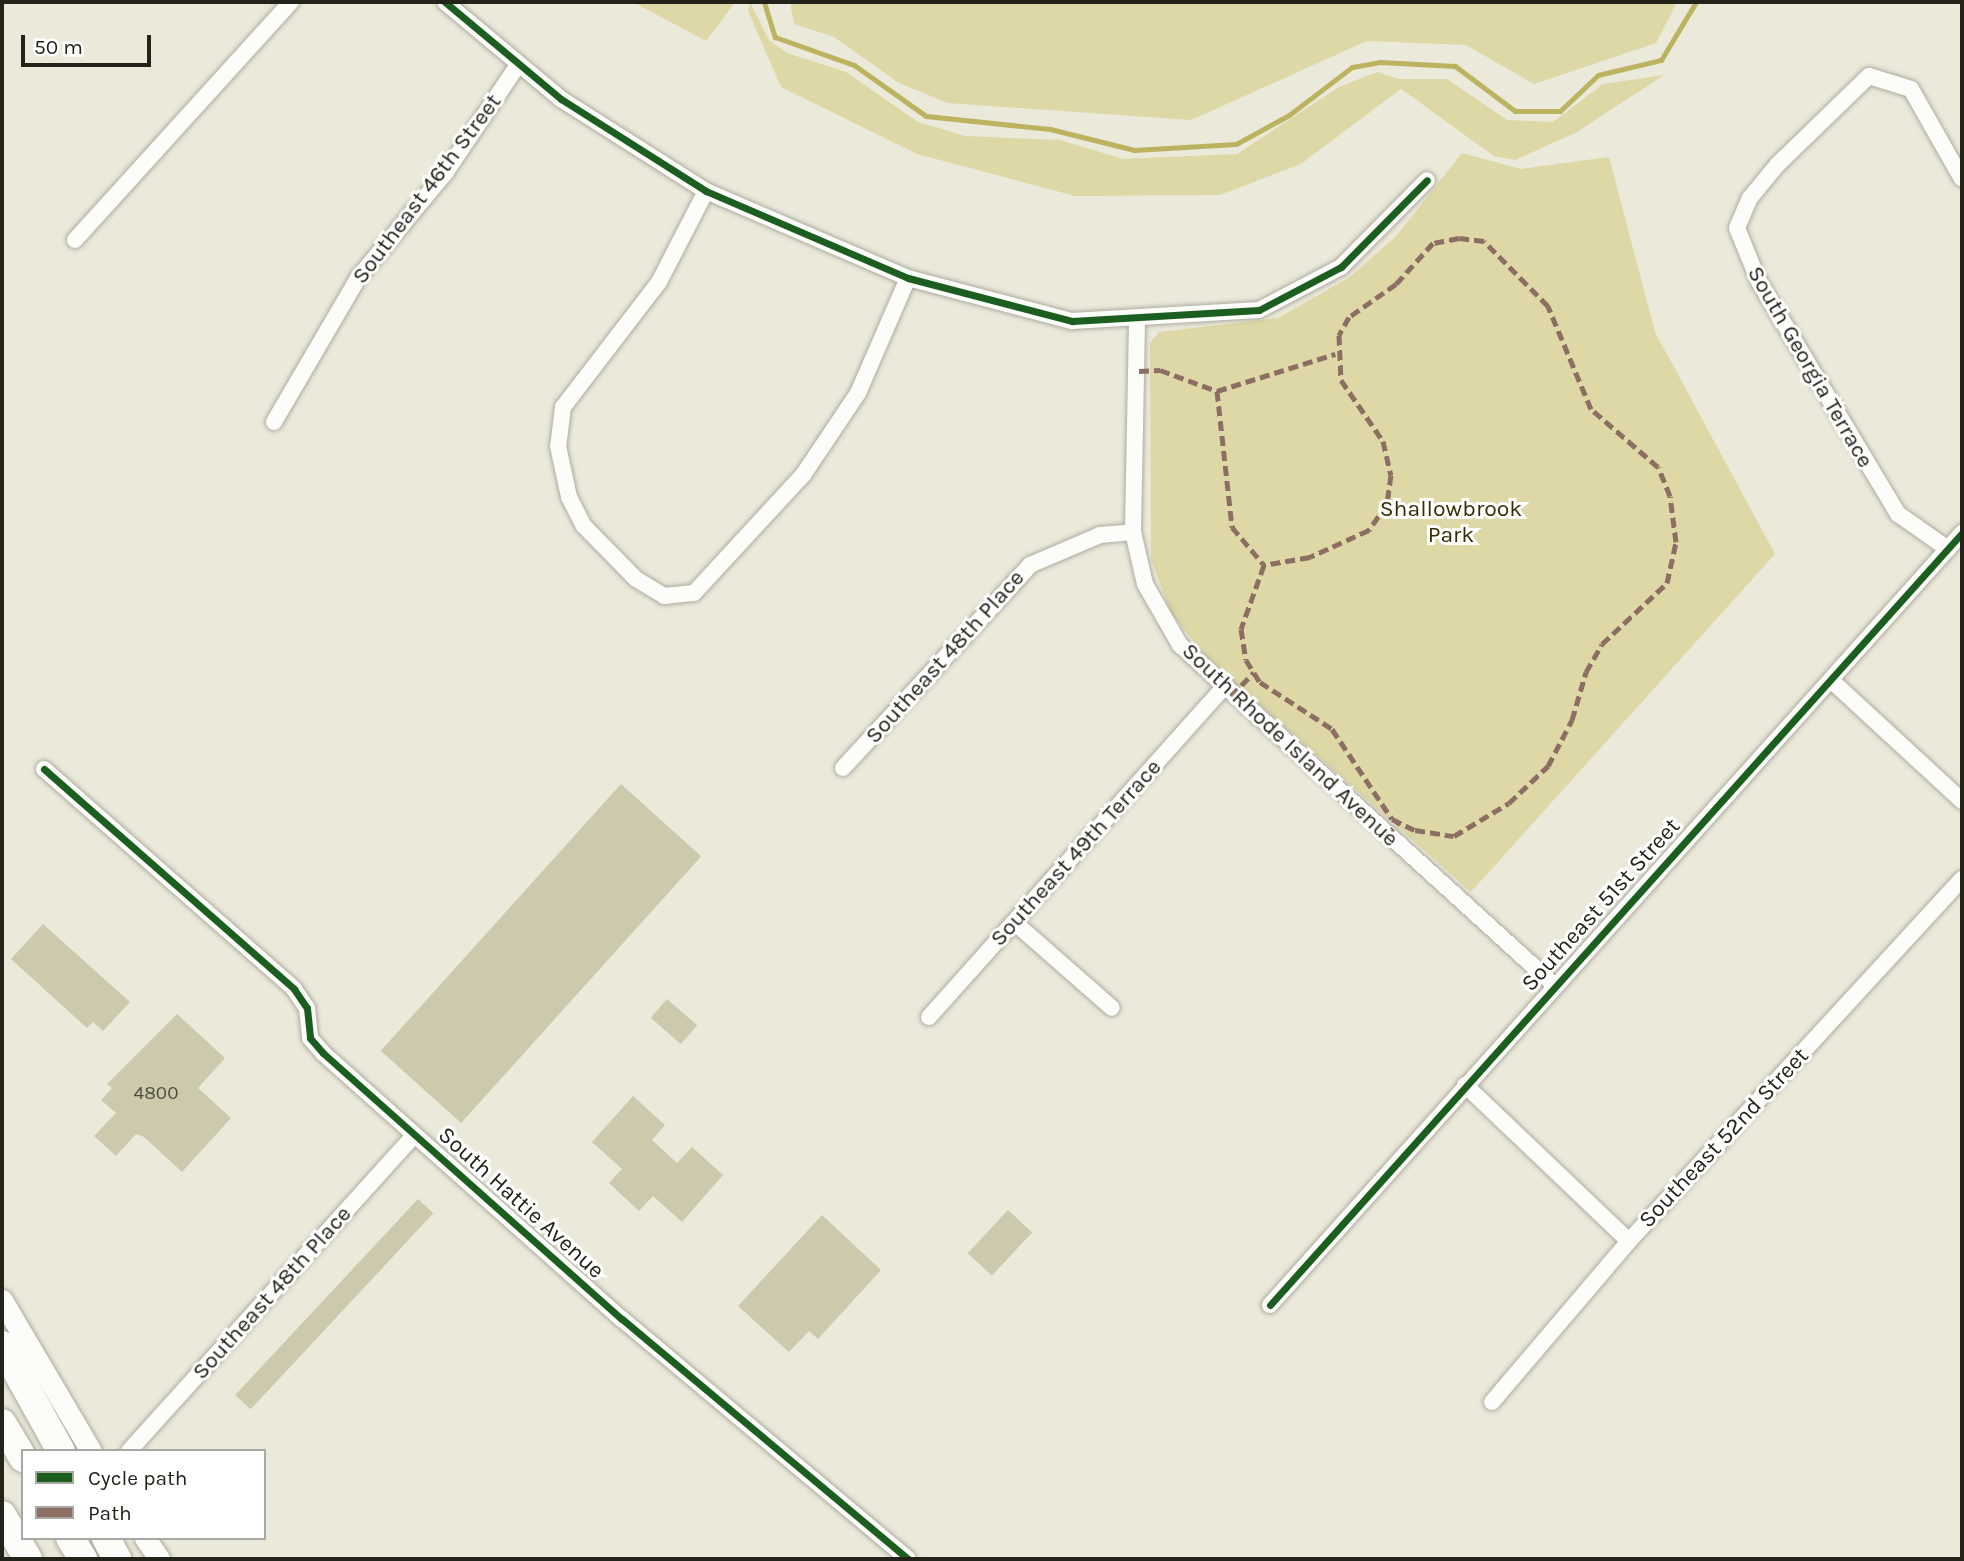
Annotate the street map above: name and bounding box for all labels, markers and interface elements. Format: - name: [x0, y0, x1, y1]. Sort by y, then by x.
- scale bar: [24, 21, 154, 65]
- text: 50 m: [34, 35, 83, 59]
- street label: Southeast 46th Street: [347, 89, 507, 289]
- street label: South Georgia Terrace: [1741, 261, 1879, 473]
- park label: Shallowbrook Park: [1380, 495, 1522, 549]
- street label: Southeast 48th Place: [860, 565, 1030, 749]
- street label: South Rhode Island Avenue: [1176, 637, 1404, 853]
- street label: Southeast 49th Terrace: [985, 754, 1167, 952]
- street label: Southeast 51st Street: [1516, 813, 1686, 997]
- street label: Southeast 52nd Street: [1633, 1042, 1815, 1234]
- house number: 4800: [134, 1083, 178, 1105]
- street label: South Hattie Avenue: [432, 1121, 610, 1285]
- street label: Southeast 48th Place: [187, 1201, 357, 1385]
- legend: [21, 1449, 266, 1540]
- text: Cycle path: [88, 1466, 188, 1490]
- text: Path: [88, 1501, 132, 1525]

